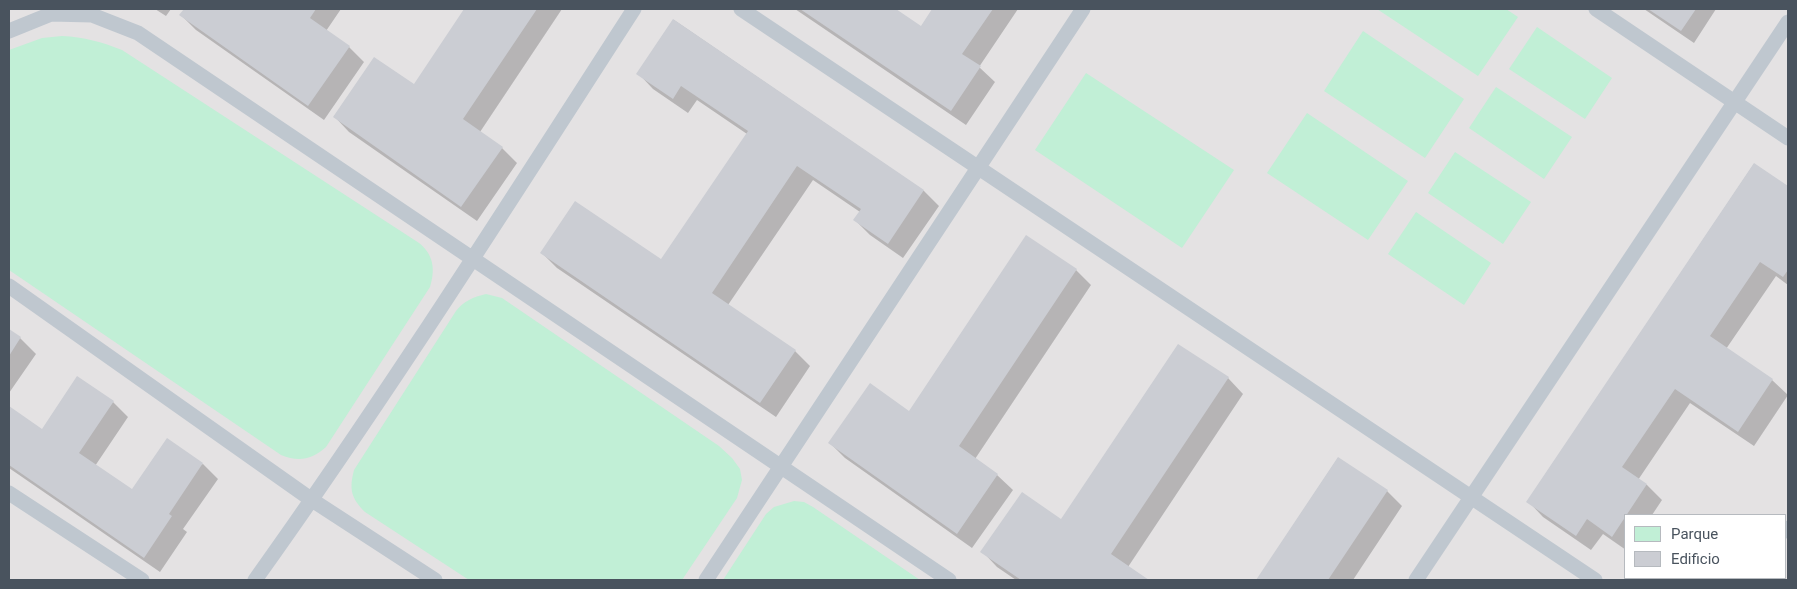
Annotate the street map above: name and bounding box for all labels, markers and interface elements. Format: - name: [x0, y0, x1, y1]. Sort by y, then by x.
- legend: [1624, 514, 1787, 579]
- text: Parque: [1671, 525, 1718, 543]
- text: Edificio: [1671, 550, 1720, 568]

